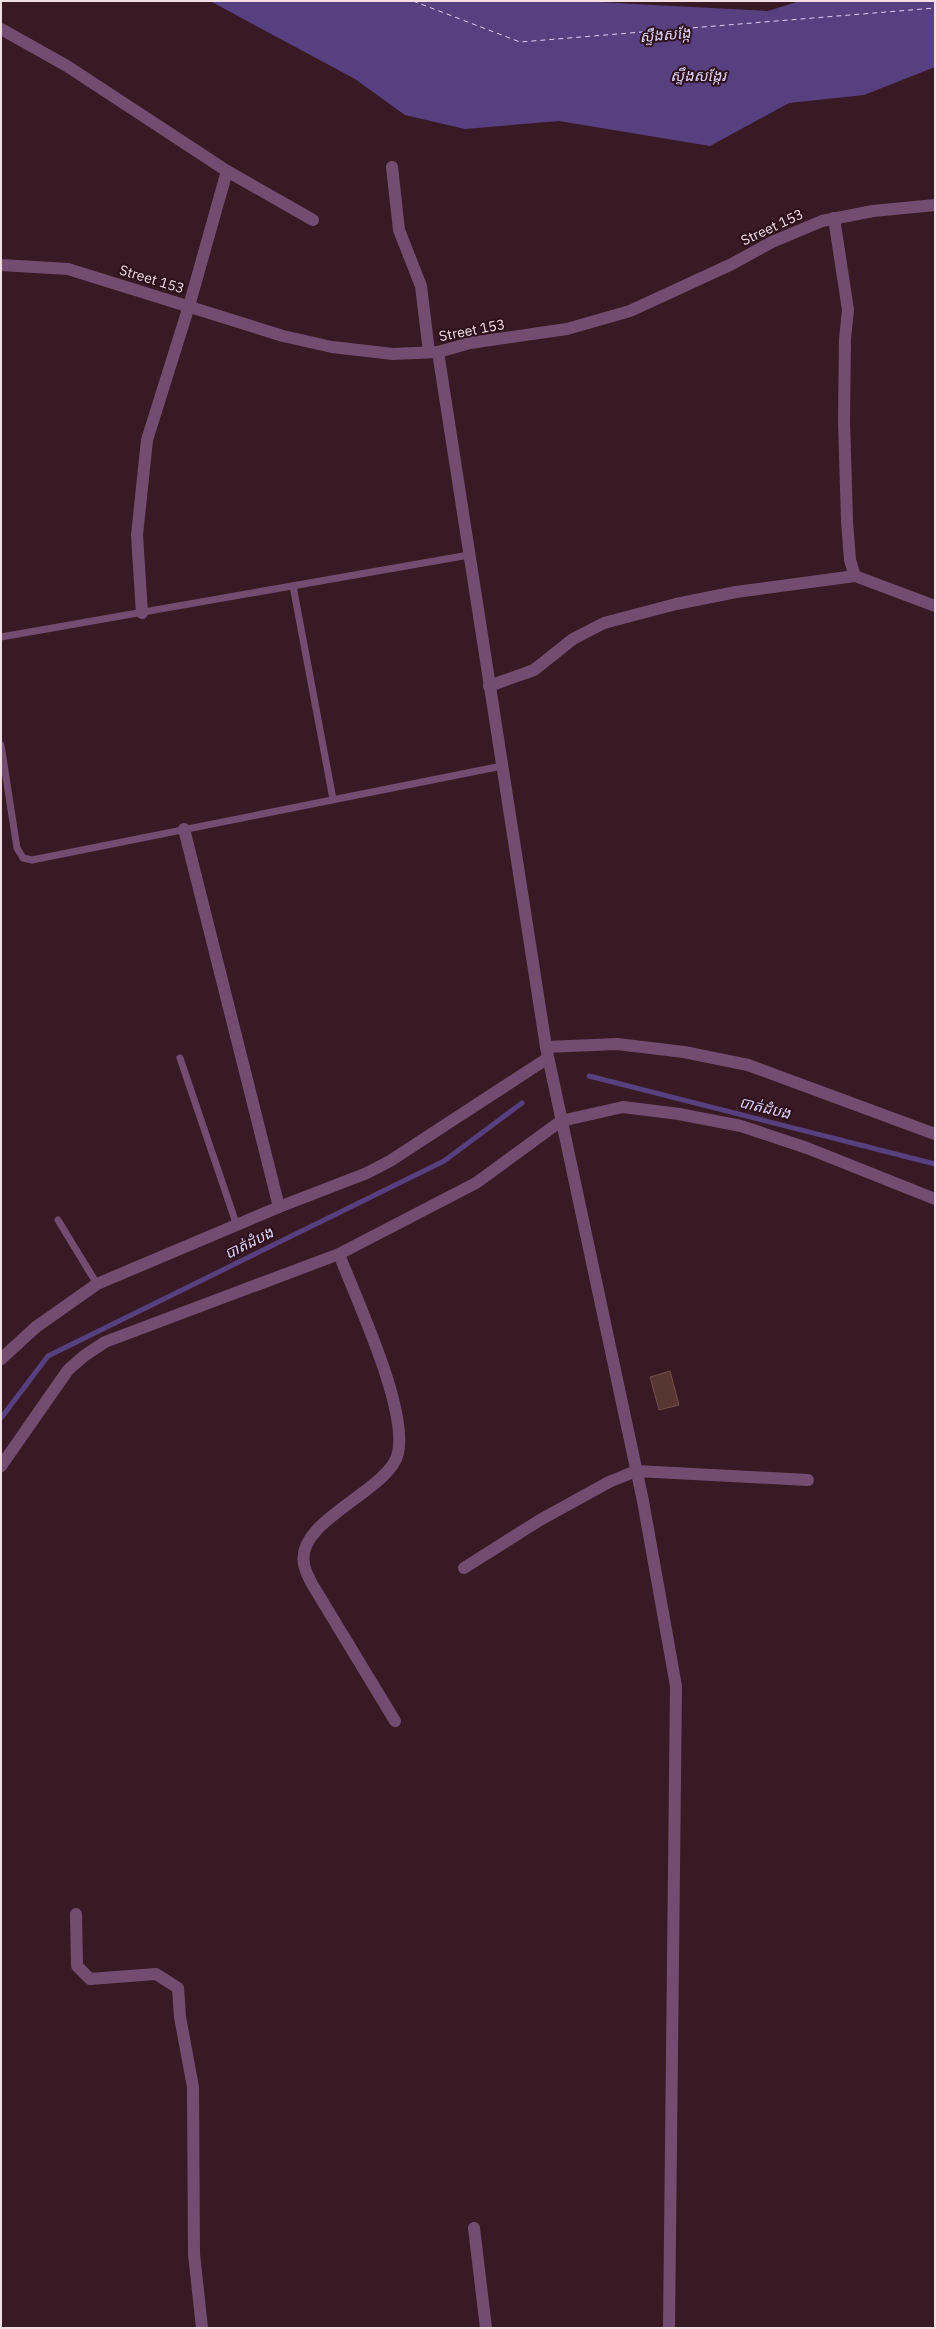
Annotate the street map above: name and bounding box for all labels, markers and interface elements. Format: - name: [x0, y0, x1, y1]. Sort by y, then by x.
- water label: ស្ទឹងសង្កែ: [639, 23, 692, 47]
- water label: ស្ទឹងសង្កែរ: [670, 66, 727, 85]
- street label: Street 153: [738, 205, 806, 249]
- street label: Street 153: [117, 261, 187, 297]
- street label: Street 153: [437, 315, 507, 345]
- water label: បាត់ដំបង: [738, 1092, 793, 1123]
- water label: បាត់ដំបង: [221, 1222, 277, 1262]

